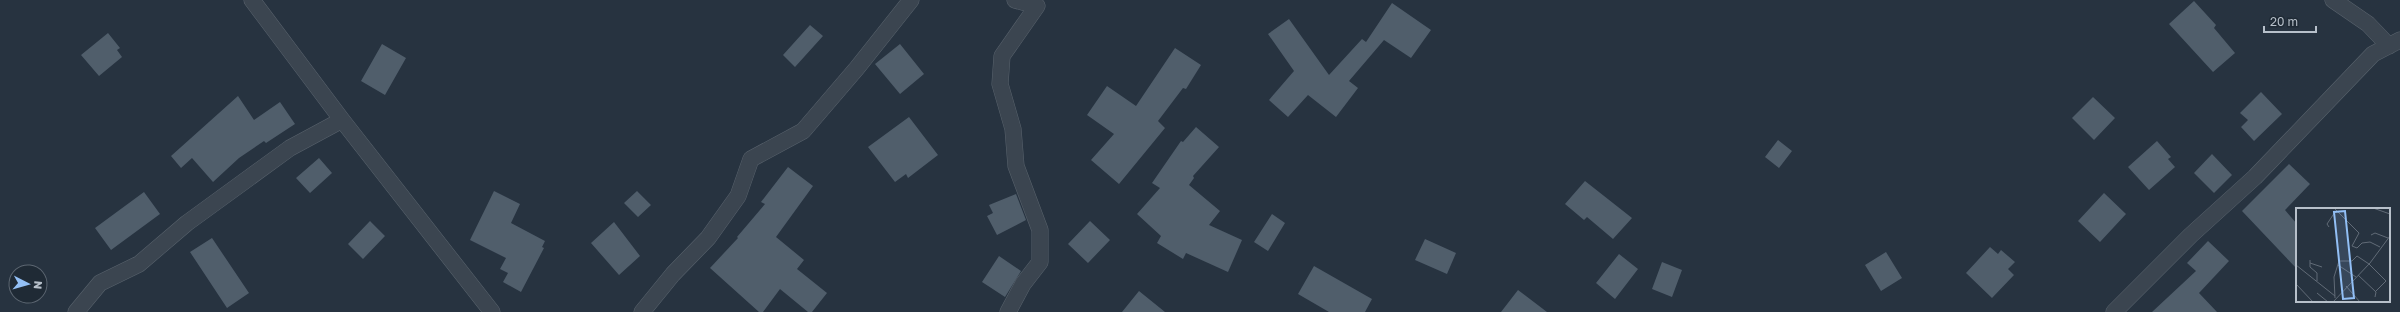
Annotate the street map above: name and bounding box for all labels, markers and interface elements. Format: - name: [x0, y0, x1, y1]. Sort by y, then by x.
- scale bar: [2264, 8, 2316, 34]
- text: 20 m: [2270, 14, 2298, 29]
- inset map: [2296, 208, 2390, 302]
- north arrow: [8, 264, 48, 304]
- text: N: [32, 280, 45, 290]

